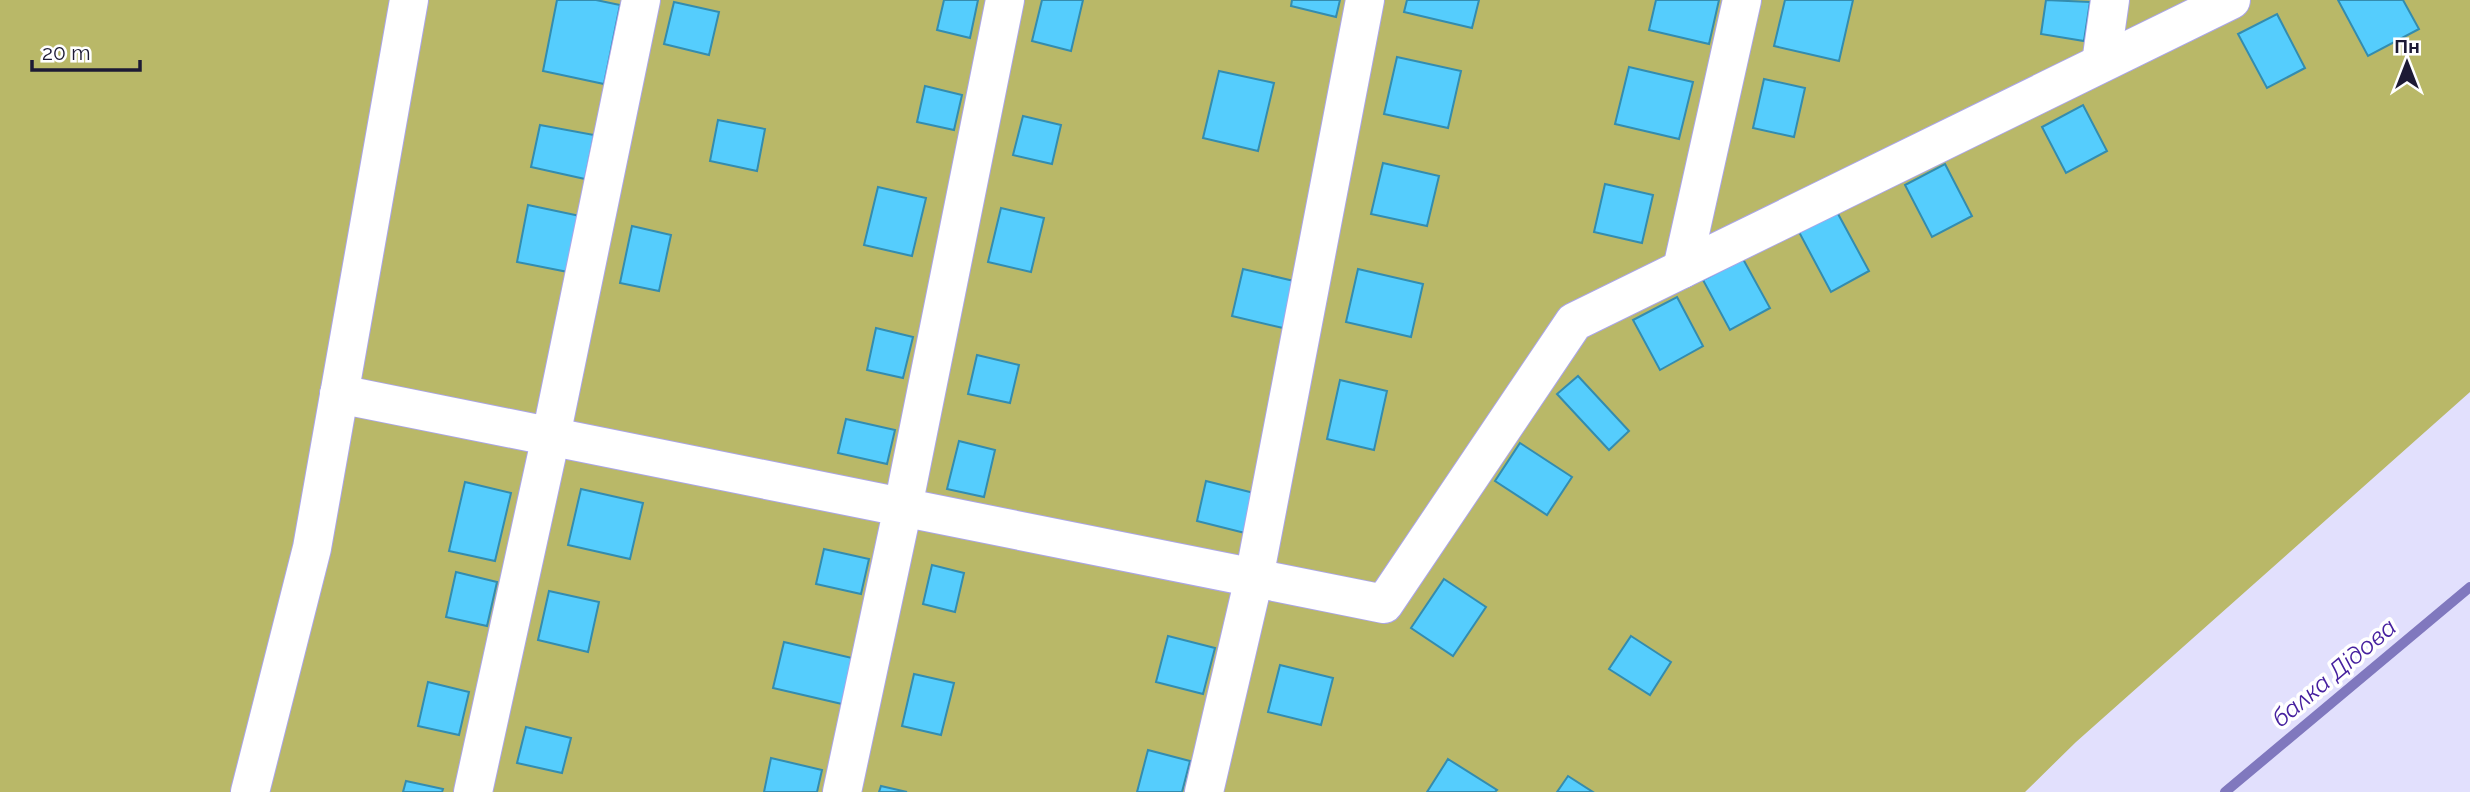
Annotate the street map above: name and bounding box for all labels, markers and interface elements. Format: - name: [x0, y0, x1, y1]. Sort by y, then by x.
- scale bar: [32, 28, 140, 72]
- north arrow: [2372, 28, 2442, 98]
- text: Пн: [2394, 35, 2420, 57]
- text: 20 m: [42, 40, 90, 65]
- water label: балка Дідова: [2265, 612, 2402, 733]

